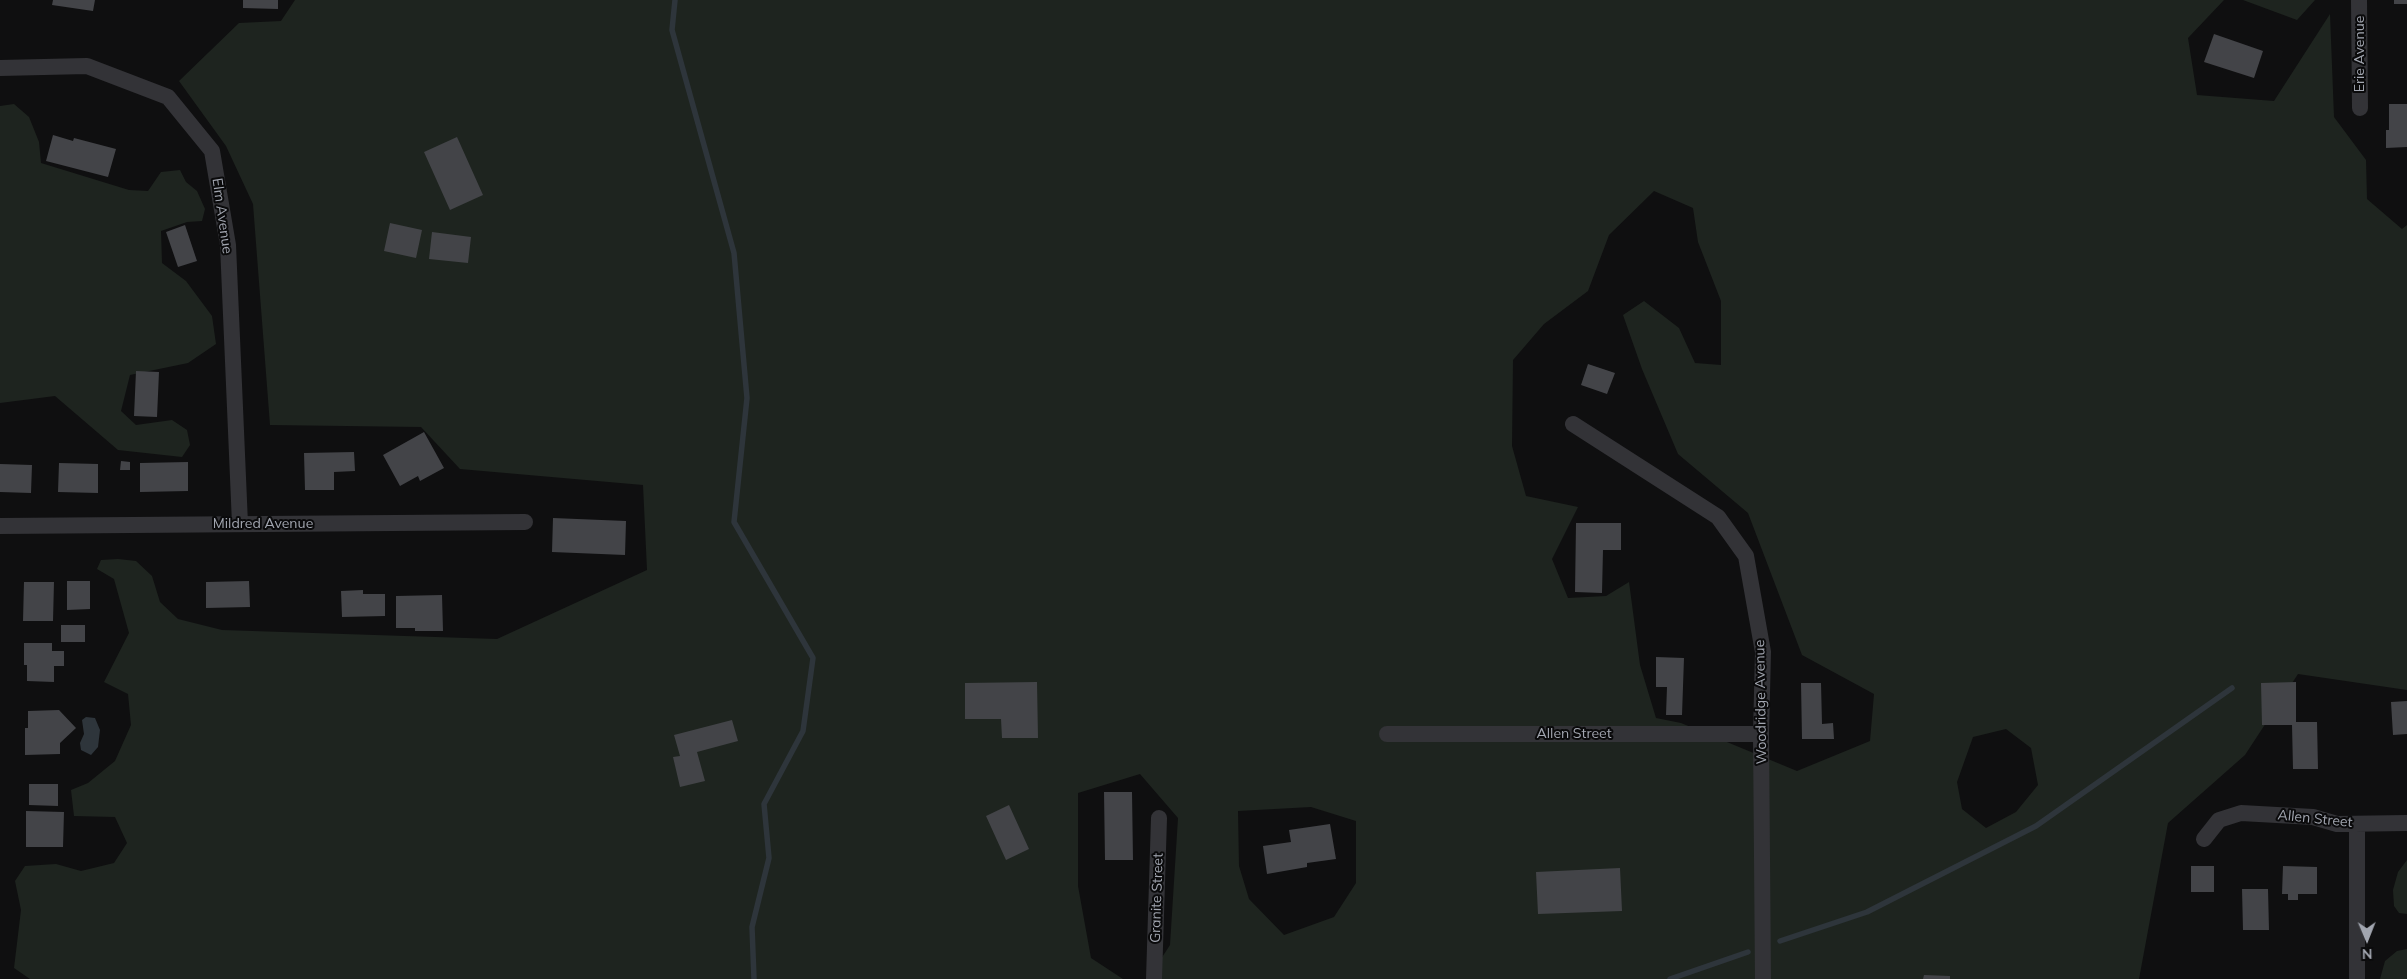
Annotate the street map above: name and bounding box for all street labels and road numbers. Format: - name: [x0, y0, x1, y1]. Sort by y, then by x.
- street label: Erie Avenue: [2352, 16, 2368, 92]
- street label: Elm Avenue: [208, 177, 236, 255]
- street label: Mildred Avenue: [213, 516, 313, 532]
- street label: Woodridge Avenue: [1752, 640, 1770, 764]
- street label: Allen Street: [1536, 726, 1612, 742]
- street label: Allen Street: [2277, 807, 2353, 831]
- street label: Granite Street: [1147, 853, 1167, 943]

